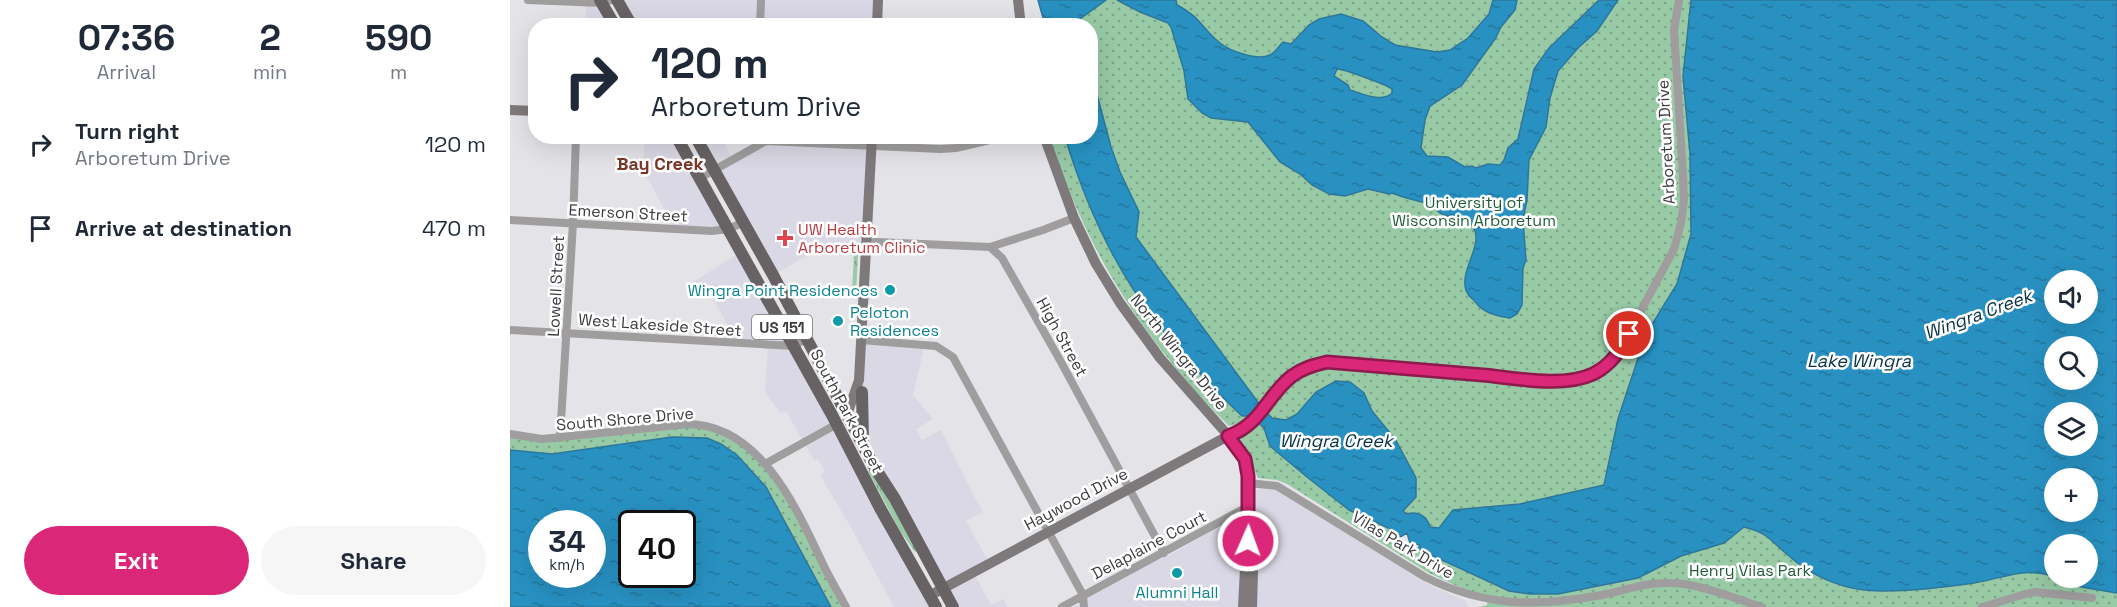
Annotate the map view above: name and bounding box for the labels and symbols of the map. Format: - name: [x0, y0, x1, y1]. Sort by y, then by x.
- street label: Arboretum Drive: [1652, 79, 1680, 205]
- district label: Bay Creek: [616, 152, 704, 175]
- park label: University of Wisconsin Arboretum: [1392, 192, 1556, 231]
- street label: Emerson Street: [568, 199, 688, 227]
- place label: UW Health Arboretum Clinic: [798, 219, 926, 258]
- marker: UW Health Arboretum Clinic: [776, 229, 794, 247]
- street label: Lowell Street: [543, 235, 569, 337]
- place label: Wingra Point Residences: [688, 280, 878, 301]
- marker: Wingra Point Residences: [883, 283, 897, 297]
- water label: Wingra Creek: [1921, 283, 2037, 344]
- street label: North Wingra Drive: [1126, 290, 1232, 414]
- street label: High Street: [1032, 294, 1092, 380]
- place label: Peloton Residences: [850, 302, 939, 341]
- pin: [1603, 308, 1654, 359]
- street label: West Lakeside Street: [578, 309, 742, 341]
- marker: Peloton Residences: [831, 314, 845, 328]
- road number: US 151: [752, 315, 812, 339]
- street label: South Park Street: [806, 346, 888, 476]
- water label: Lake Wingra: [1807, 349, 1912, 372]
- street label: South Shore Drive: [555, 403, 695, 435]
- water label: Wingra Creek: [1279, 429, 1395, 452]
- street label: Haywood Drive: [1021, 463, 1131, 535]
- street label: Delaplaine Court: [1088, 506, 1210, 584]
- street label: Vilas Park Drive: [1348, 506, 1458, 584]
- position arrow: [1216, 509, 1280, 573]
- speed limit sign: 40: [618, 510, 696, 588]
- park label: Henry Vilas Park: [1689, 560, 1811, 581]
- marker: Alumni Hall: [1170, 566, 1184, 580]
- place label: Alumni Hall: [1136, 582, 1218, 603]

